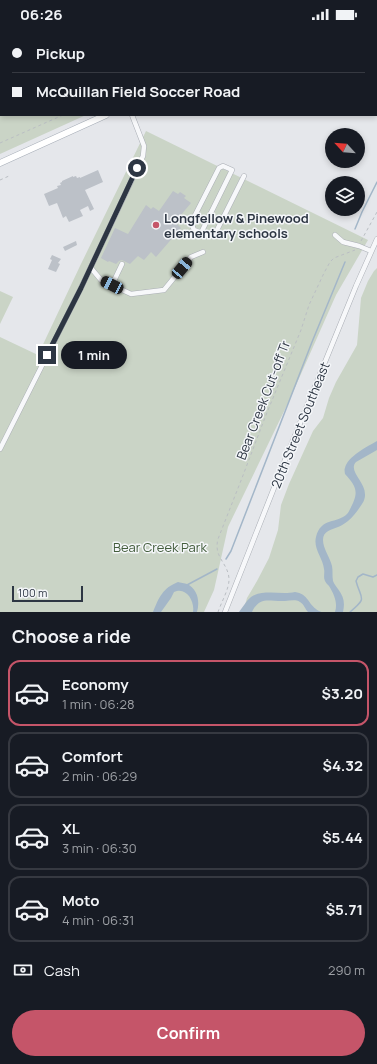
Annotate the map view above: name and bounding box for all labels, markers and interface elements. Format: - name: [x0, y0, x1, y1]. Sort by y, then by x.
- text: 06:26: [20, 4, 63, 25]
- text: Pickup: [36, 43, 85, 64]
- text: McQuillan Field Soccer Road: [36, 81, 240, 102]
- north arrow: [325, 128, 365, 168]
- map controls: [325, 128, 365, 216]
- route start: [128, 159, 146, 177]
- button: layers: [325, 176, 365, 216]
- place label: Longfellow & Pinewood elementary schools: [164, 209, 309, 242]
- marker: Longfellow & Pinewood elementary schools: [151, 220, 161, 230]
- car: [170, 255, 194, 281]
- car: [99, 274, 125, 296]
- street label: Bear Creek Cut-off Tr: [232, 337, 294, 462]
- callout: 1 min: [61, 341, 127, 369]
- route end: [38, 346, 56, 364]
- text: 1 min: [78, 346, 110, 364]
- street label: 20th Street Southeast: [266, 359, 334, 491]
- park label: Bear Creek Park: [113, 538, 208, 556]
- scale bar: [12, 584, 83, 603]
- text: 100 m: [18, 585, 47, 600]
- text: Choose a ride: [12, 624, 131, 648]
- text: Economy: [62, 674, 129, 695]
- icon: car: [14, 675, 50, 711]
- text: $3.20: [322, 683, 363, 704]
- text: 1 min · 06:28: [62, 695, 134, 713]
- text: Comfort: [62, 746, 123, 767]
- icon: car: [14, 747, 50, 783]
- text: $4.32: [323, 755, 363, 776]
- text: 2 min · 06:29: [62, 767, 137, 785]
- text: XL: [62, 818, 80, 839]
- icon: car: [14, 819, 50, 855]
- text: $5.44: [322, 827, 363, 848]
- text: 3 min · 06:30: [62, 839, 137, 857]
- text: Moto: [62, 890, 99, 911]
- icon: car: [14, 891, 50, 927]
- text: $5.71: [326, 899, 363, 920]
- text: 4 min · 06:31: [62, 911, 134, 929]
- icon: cash: [12, 959, 34, 981]
- text: Cash: [44, 960, 80, 981]
- text: 290 m: [328, 961, 365, 979]
- button: Confirm: [12, 1010, 365, 1056]

